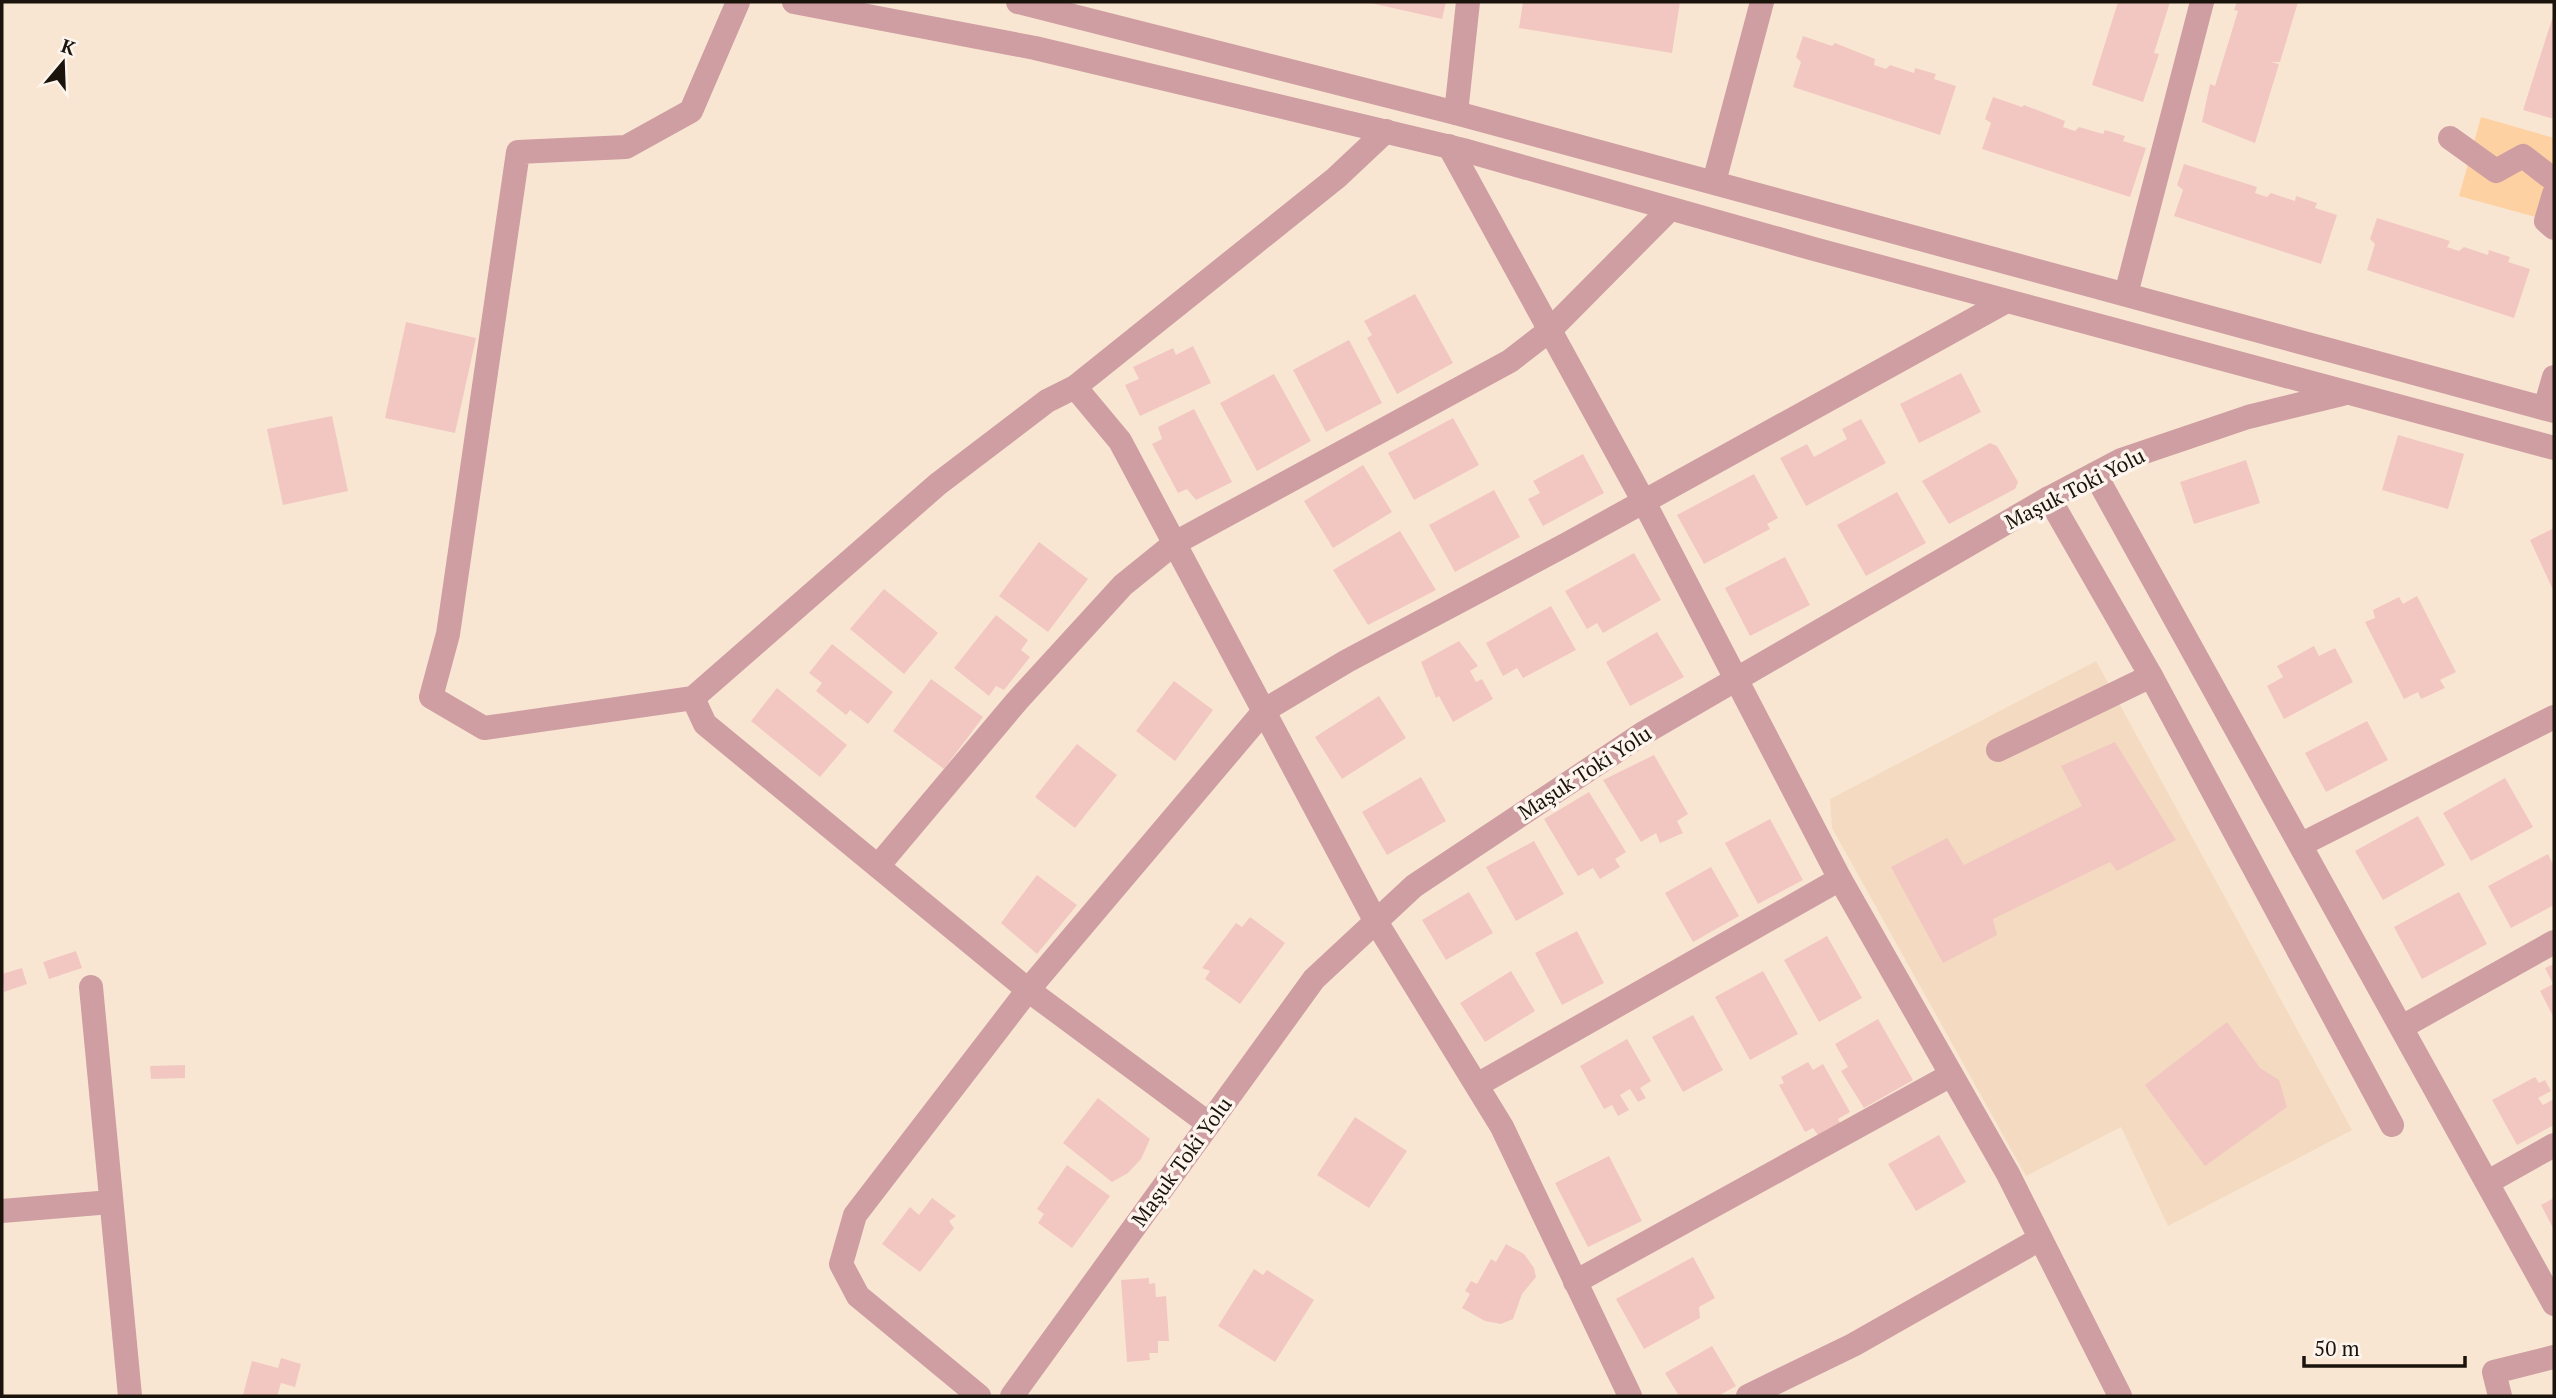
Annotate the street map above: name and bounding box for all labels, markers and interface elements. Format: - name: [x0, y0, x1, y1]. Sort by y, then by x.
- north arrow: [28, 28, 98, 98]
- text: K: [58, 32, 80, 61]
- street label: Maşuk Toki Yolu: [2000, 441, 2149, 535]
- street label: Maşuk Toki Yolu: [1512, 719, 1656, 826]
- street label: Maşuk Toki Yolu: [1125, 1091, 1238, 1232]
- scale bar: [2304, 1324, 2465, 1368]
- text: 50 m: [2314, 1334, 2360, 1362]

